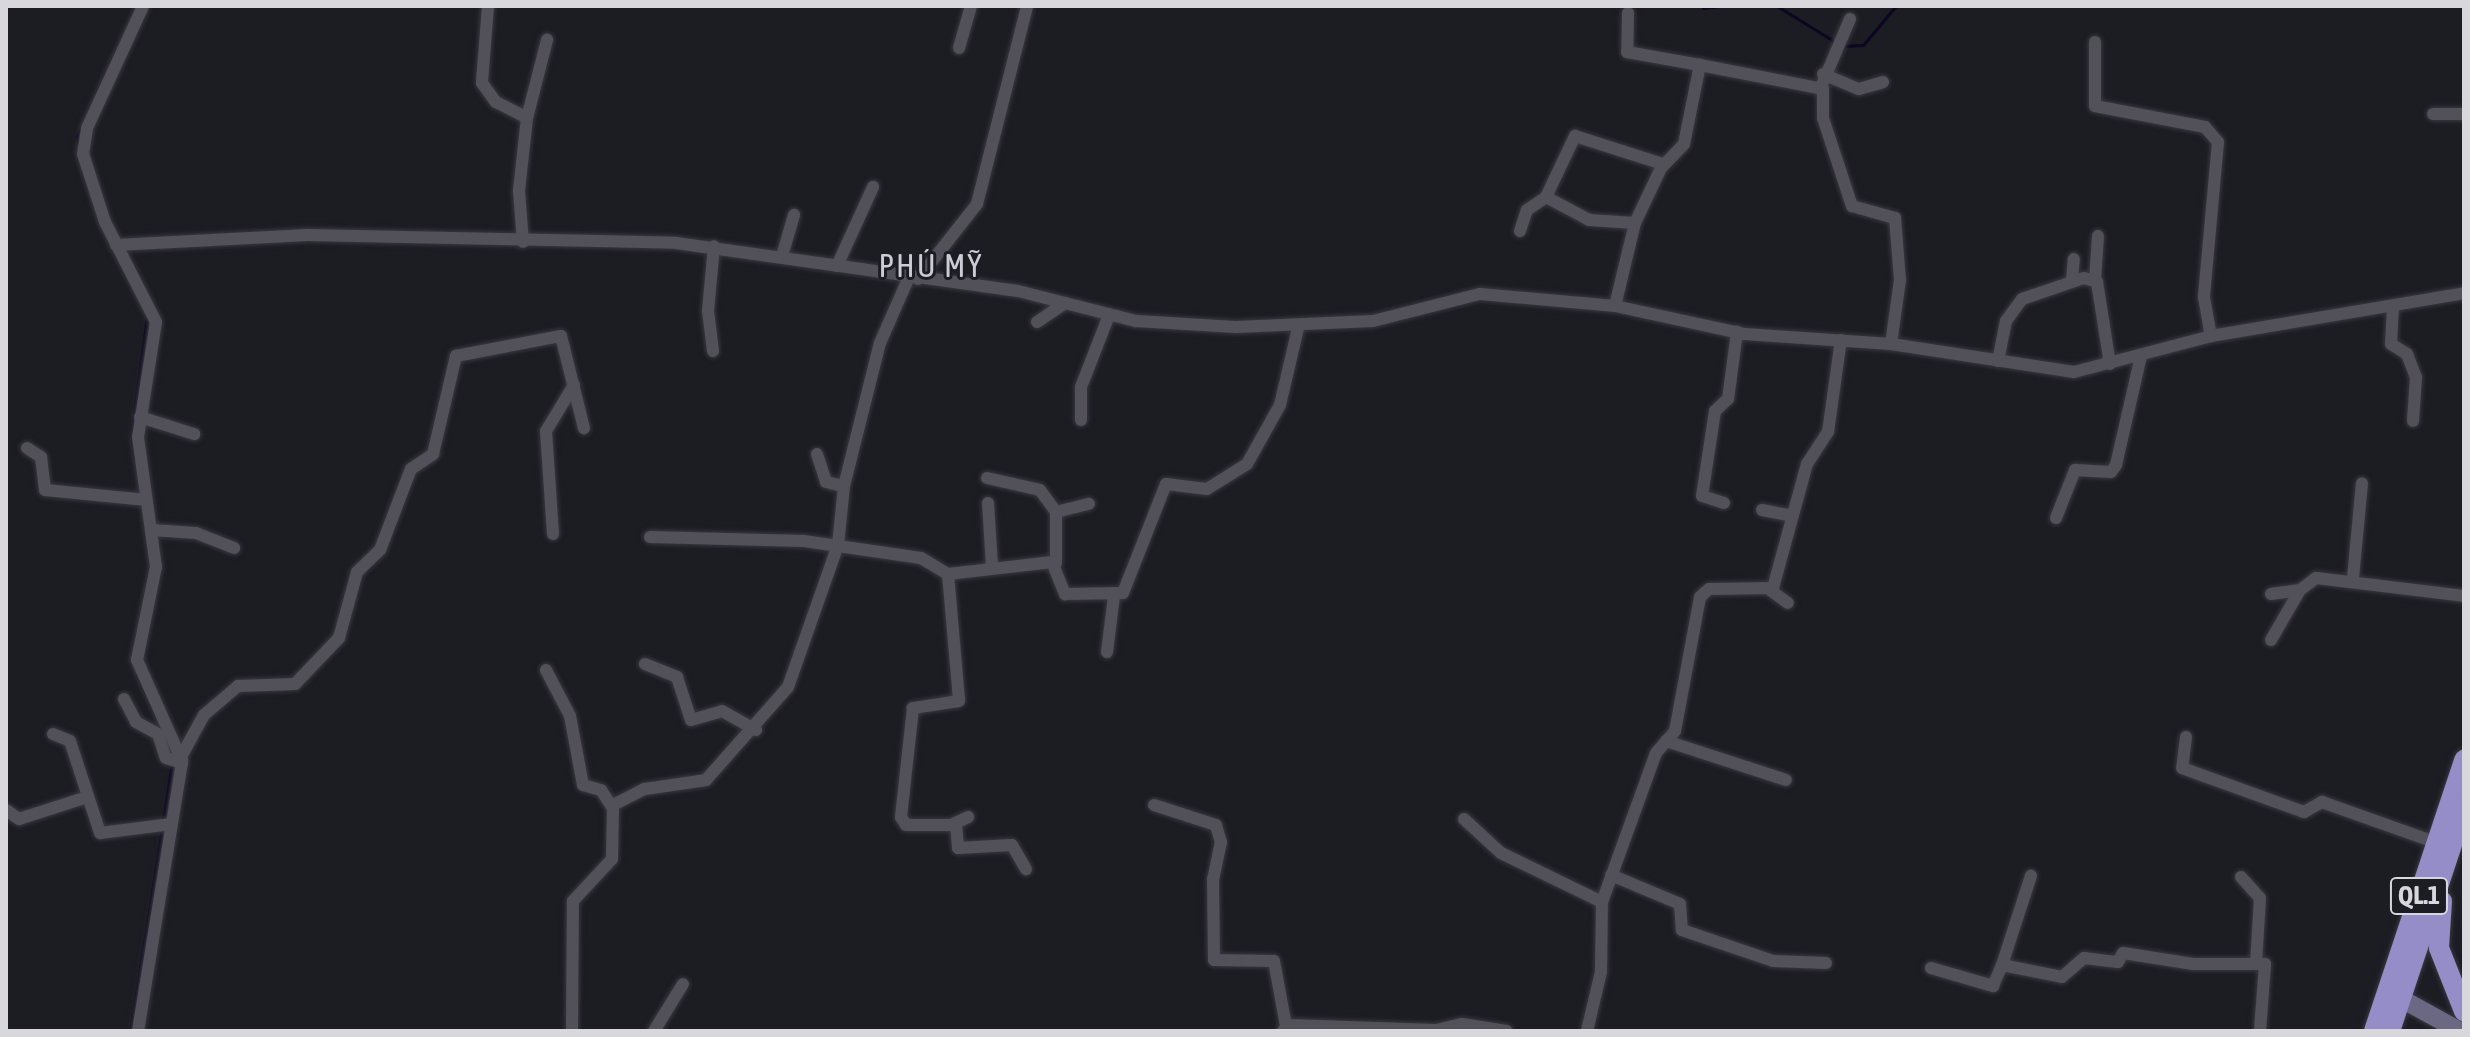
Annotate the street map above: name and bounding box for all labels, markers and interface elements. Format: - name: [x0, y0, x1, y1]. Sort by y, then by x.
- district label: PHÚ MỸ: [878, 247, 984, 285]
- road number: QL.1: [2389, 874, 2449, 918]

